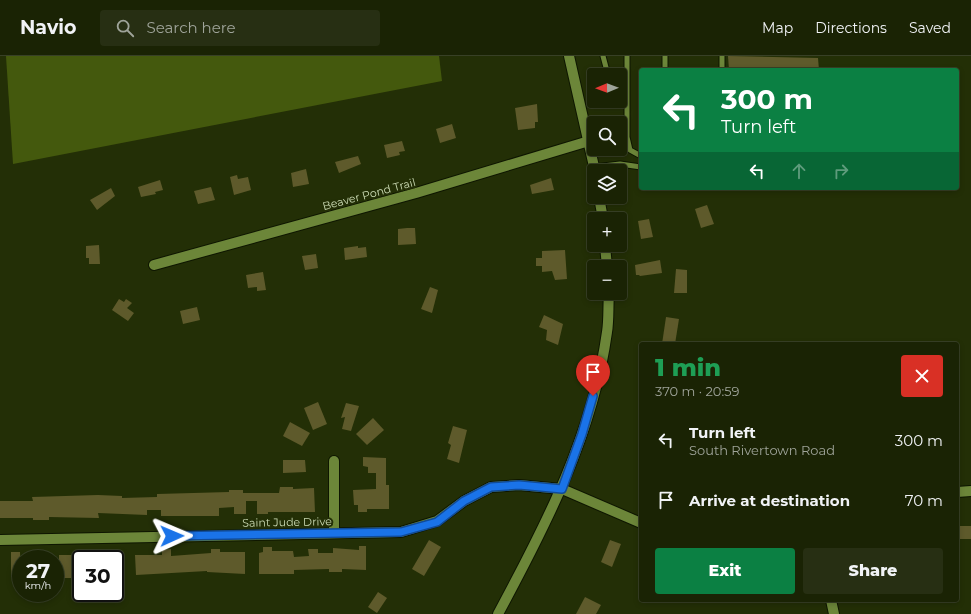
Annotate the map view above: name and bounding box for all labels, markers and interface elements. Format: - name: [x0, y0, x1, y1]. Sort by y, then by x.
- search box: [100, 10, 380, 46]
- text: Navio: [20, 16, 76, 39]
- icon: search: [114, 17, 136, 39]
- text: Search here: [146, 18, 236, 37]
- text: Map: [762, 19, 793, 37]
- text: Directions: [815, 19, 887, 37]
- text: Saved: [909, 19, 951, 37]
- north arrow: [587, 68, 627, 108]
- map controls: [587, 68, 627, 300]
- text: 300 m: [721, 82, 813, 116]
- icon: left: [655, 84, 707, 136]
- button: search: [587, 116, 627, 156]
- text: Turn left: [721, 116, 796, 138]
- icon: left: [746, 160, 768, 182]
- icon: ahead: [788, 160, 810, 182]
- icon: right: [830, 160, 852, 182]
- button: layers: [587, 164, 627, 204]
- street label: Beaver Pond Trail: [321, 175, 417, 213]
- button: +: [587, 212, 627, 252]
- button: −: [587, 260, 627, 300]
- text: 1 min: [655, 353, 721, 382]
- pin: [576, 355, 610, 396]
- button: close: [901, 355, 943, 397]
- icon: arrive: [582, 361, 604, 383]
- text: 370 m · 20:59: [655, 383, 739, 399]
- text: Turn left: [689, 423, 756, 442]
- icon: left: [655, 429, 677, 451]
- text: 300 m: [895, 431, 943, 450]
- text: South Rivertown Road: [689, 442, 835, 458]
- icon: arrive: [655, 489, 677, 511]
- text: Arrive at destination: [689, 491, 850, 510]
- text: 70 m: [905, 491, 943, 510]
- street label: Saint Jude Drive: [242, 514, 332, 530]
- position arrow: [151, 515, 193, 557]
- button: Exit: [655, 548, 795, 594]
- button: Share: [803, 548, 943, 594]
- speed limit sign: 30: [72, 550, 124, 602]
- text: 27: [26, 559, 50, 583]
- text: km/h: [25, 579, 51, 592]

